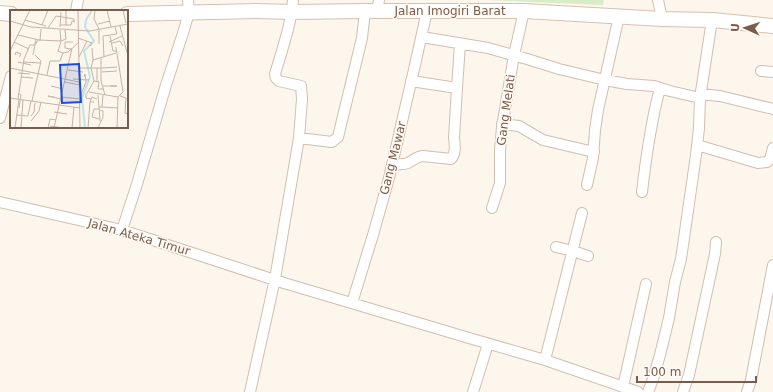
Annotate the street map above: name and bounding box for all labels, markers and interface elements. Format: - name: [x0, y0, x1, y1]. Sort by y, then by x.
- street label: Jalan Imogiri Barat: [393, 4, 506, 18]
- north arrow: [725, 8, 765, 48]
- inset map: [10, 10, 128, 128]
- text: U: [729, 23, 742, 32]
- street label: Gang Melati: [494, 73, 518, 147]
- street label: Gang Mawar: [377, 120, 409, 196]
- street label: Jalan Ateka Timur: [85, 215, 192, 258]
- scale bar: [637, 358, 756, 384]
- text: 100 m: [643, 365, 681, 379]

